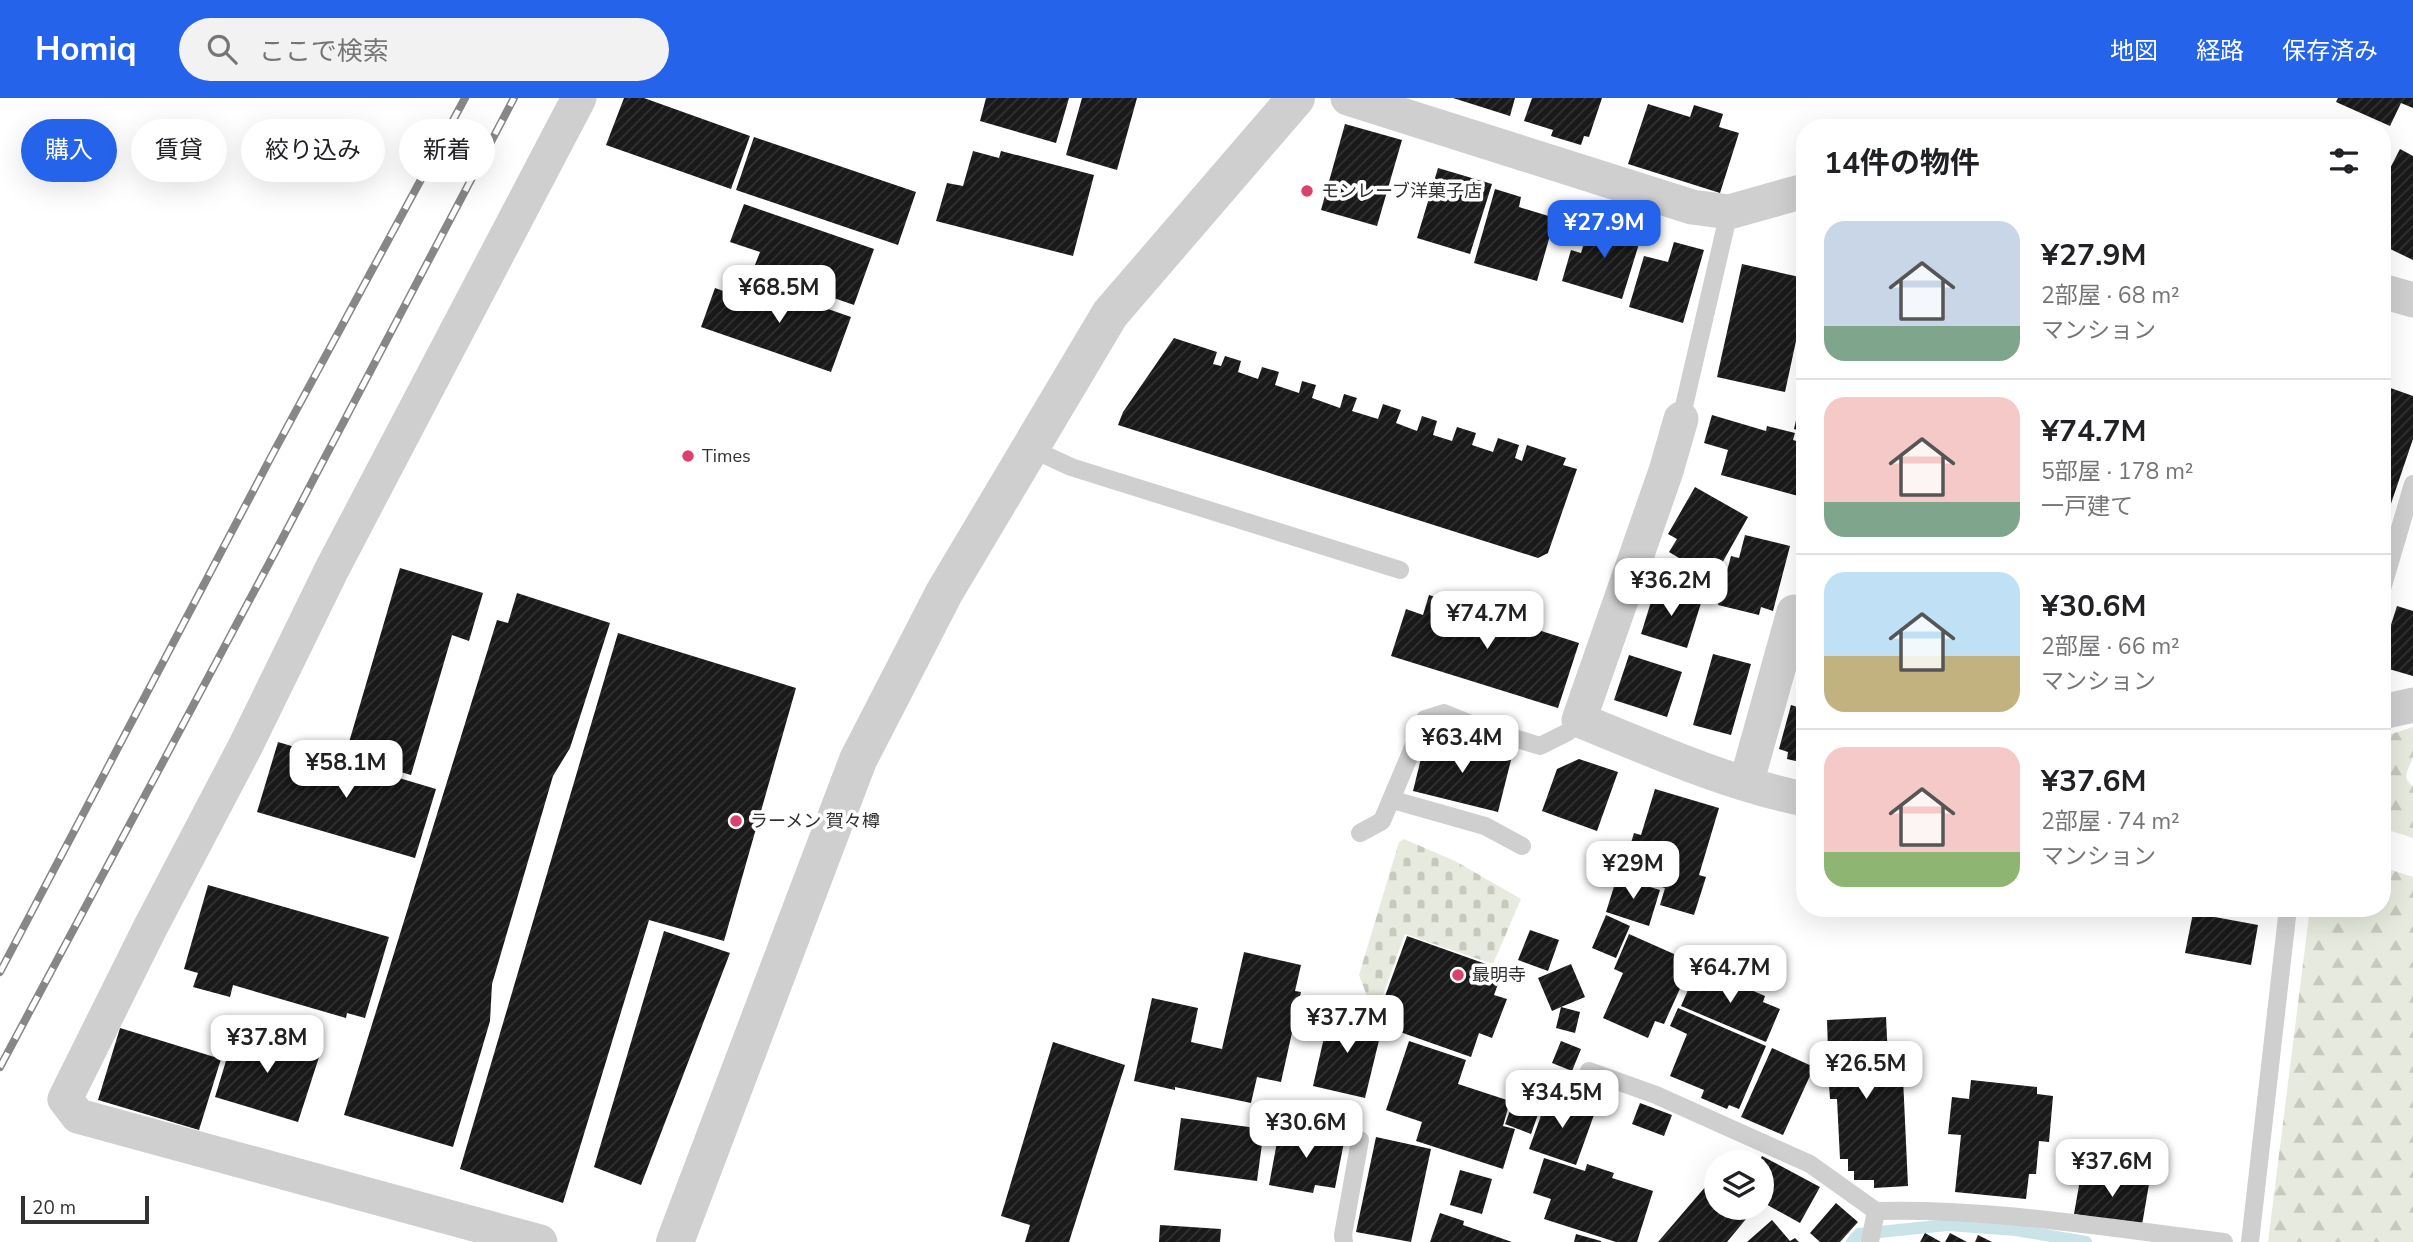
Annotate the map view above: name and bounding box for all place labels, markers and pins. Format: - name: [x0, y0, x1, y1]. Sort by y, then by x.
- place label: モンレーブ洋菓子店: [1321, 179, 1482, 203]
- marker: モンレーブ洋菓子店: [1299, 183, 1315, 199]
- pin: ¥27.9M: [1547, 200, 1661, 260]
- pin: ¥68.5M: [722, 266, 836, 325]
- place label: Times: [702, 444, 751, 468]
- marker: Times: [680, 448, 696, 464]
- pin: ¥36.2M: [1614, 559, 1728, 618]
- pin: ¥74.7M: [1430, 592, 1544, 651]
- pin: ¥63.4M: [1405, 716, 1519, 775]
- pin: ¥58.1M: [289, 740, 403, 800]
- place label: ラーメン 賀々樽: [750, 809, 880, 833]
- marker: ラーメン 賀々樽: [728, 813, 744, 829]
- pin: ¥29M: [1592, 842, 1674, 901]
- pin: ¥64.7M: [1673, 946, 1787, 1005]
- place label: 最明寺: [1472, 963, 1526, 987]
- marker: 最明寺: [1450, 967, 1466, 983]
- pin: ¥37.7M: [1290, 996, 1404, 1055]
- pin: ¥37.8M: [210, 1016, 324, 1075]
- pin: ¥26.5M: [1809, 1042, 1923, 1101]
- pin: ¥34.5M: [1505, 1070, 1619, 1130]
- pin: ¥30.6M: [1249, 1100, 1363, 1160]
- pin: ¥37.6M: [2055, 1140, 2169, 1199]

